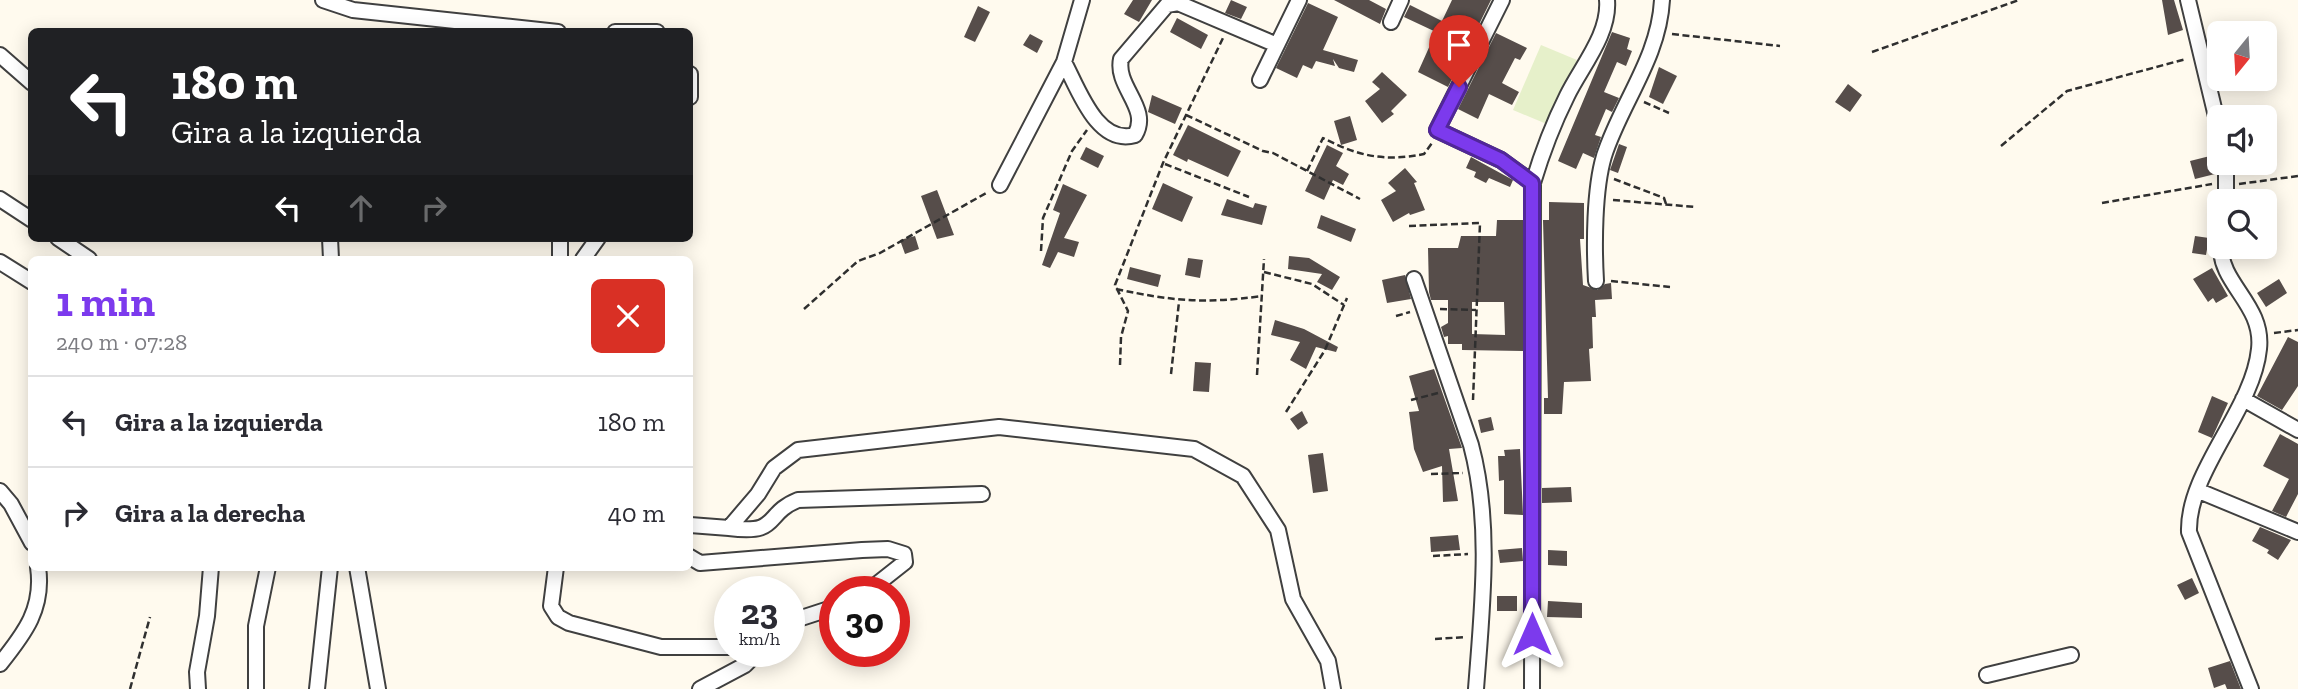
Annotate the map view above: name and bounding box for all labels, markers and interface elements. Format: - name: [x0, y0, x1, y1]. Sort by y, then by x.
- pin: [1429, 15, 1489, 87]
- north arrow: [2207, 21, 2277, 91]
- map controls: [2207, 21, 2277, 259]
- icon: arrive: [1440, 26, 1478, 64]
- text: 180 m: [171, 53, 298, 112]
- icon: left: [56, 56, 147, 147]
- button: sound: [2207, 105, 2277, 175]
- text: Gira a la izquierda: [171, 113, 422, 151]
- icon: left: [269, 189, 307, 227]
- icon: ahead: [342, 189, 380, 227]
- icon: right: [415, 189, 453, 227]
- button: search: [2207, 189, 2277, 259]
- text: 1 min: [56, 276, 155, 327]
- button: close: [591, 279, 665, 353]
- text: 240 m · 07:28: [56, 328, 188, 356]
- icon: left: [56, 403, 94, 441]
- text: Gira a la izquierda: [115, 406, 323, 438]
- text: 180 m: [598, 406, 665, 438]
- icon: right: [56, 494, 94, 532]
- text: Gira a la derecha: [115, 497, 305, 529]
- text: 40 m: [608, 497, 665, 529]
- speed limit sign: 30: [819, 576, 910, 667]
- text: 23: [741, 591, 778, 633]
- position arrow: [1495, 597, 1569, 671]
- text: km/h: [739, 628, 780, 650]

